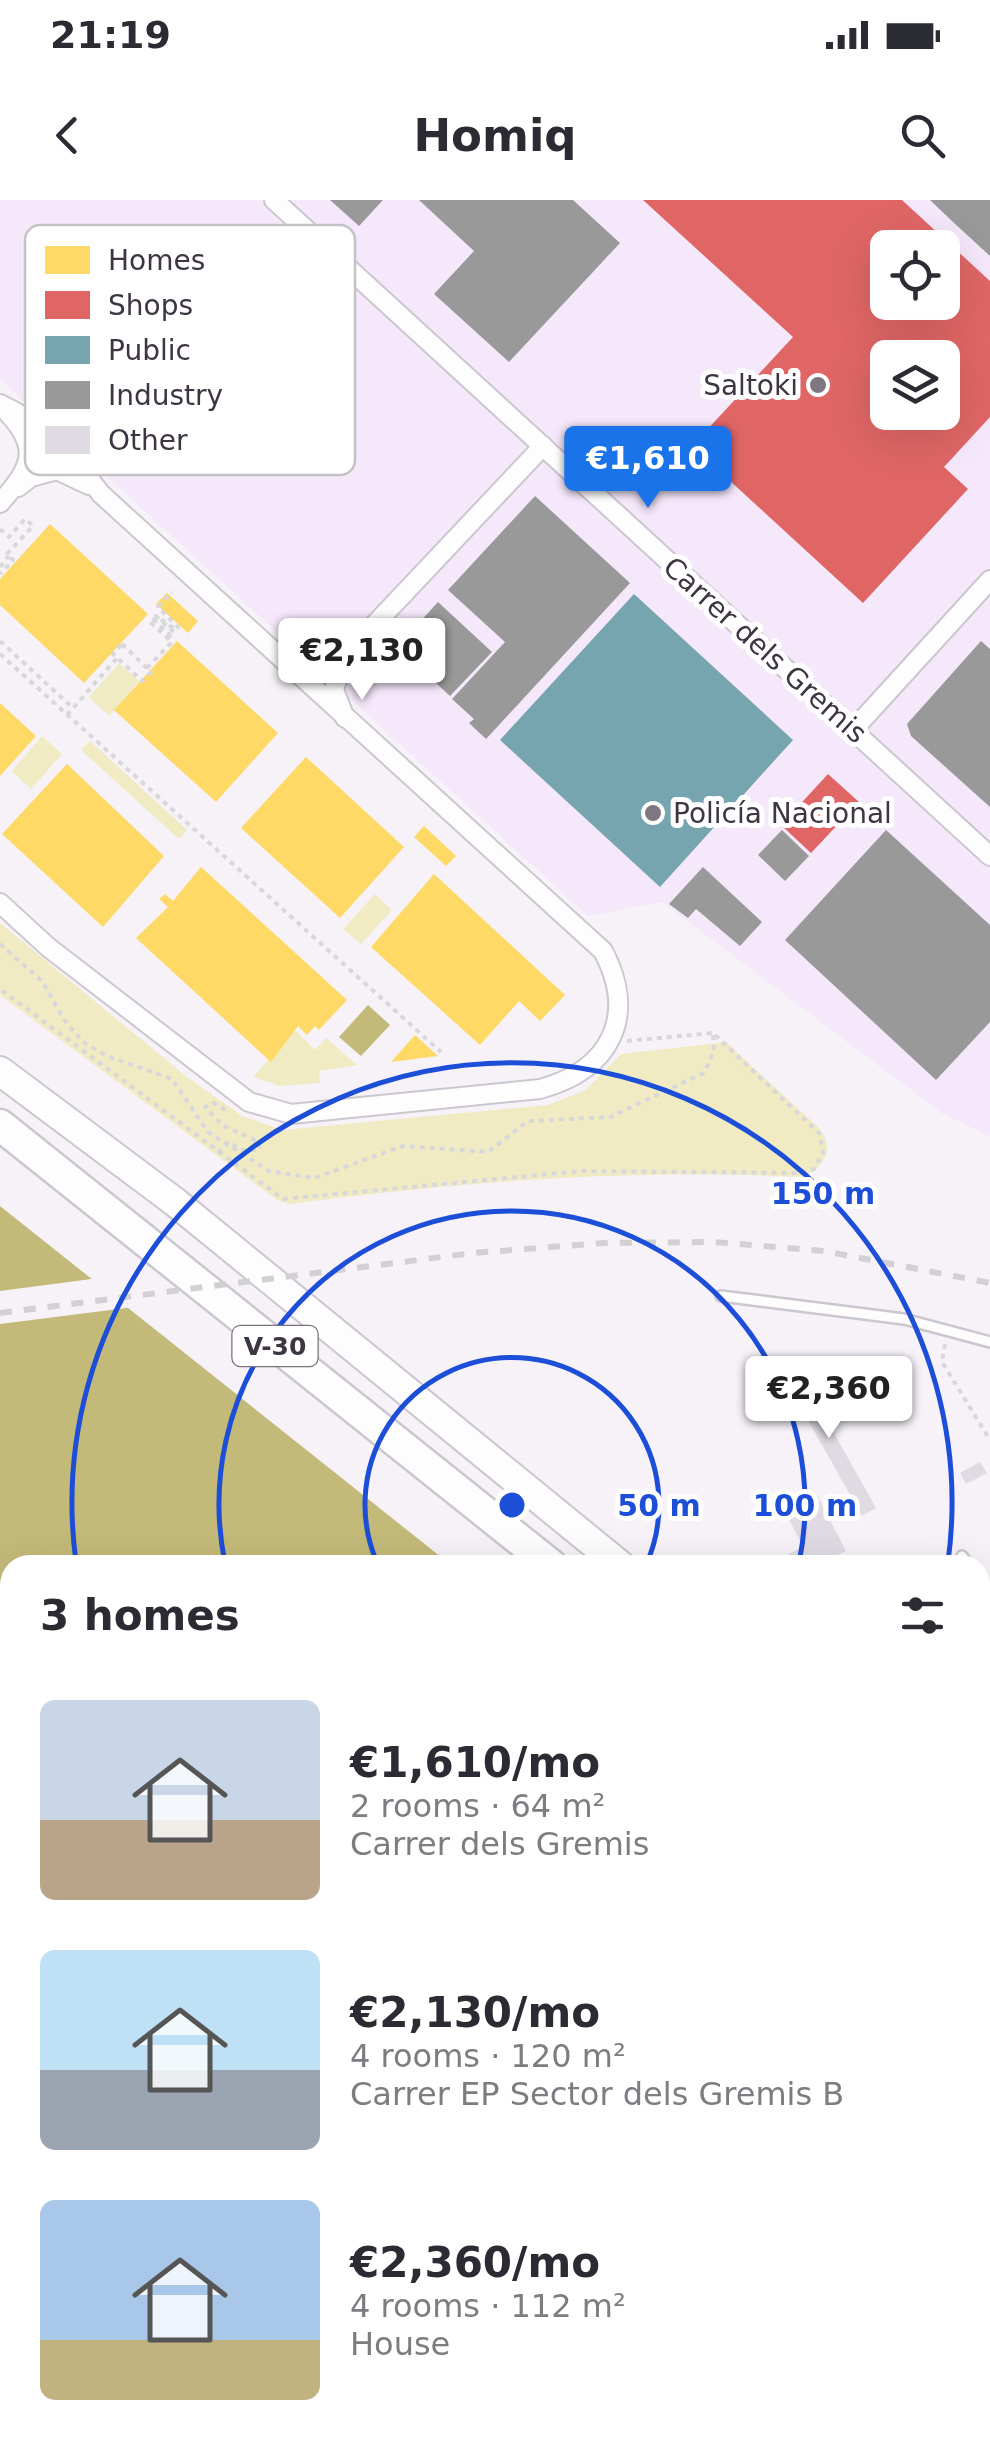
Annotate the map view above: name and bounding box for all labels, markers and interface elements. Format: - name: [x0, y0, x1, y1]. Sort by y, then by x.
- text: 21:19: [50, 13, 171, 57]
- icon: back: [40, 108, 95, 163]
- icon: search: [895, 108, 950, 163]
- text: Homiq: [413, 109, 577, 162]
- legend: [25, 225, 355, 475]
- map controls: [870, 230, 960, 430]
- button: locate: [870, 230, 960, 320]
- text: Homes: [108, 244, 205, 277]
- text: Shops: [108, 289, 193, 322]
- text: Public: [108, 334, 191, 367]
- button: layers: [870, 340, 960, 430]
- place label: Saltoki: [703, 369, 798, 402]
- marker: Saltoki: [807, 374, 829, 396]
- text: Industry: [108, 379, 223, 412]
- text: Other: [108, 424, 188, 457]
- pin: €1,610: [567, 426, 729, 511]
- text: €1,610: [586, 439, 710, 477]
- street label: Carrer dels Gremis: [657, 550, 873, 750]
- pin: €2,130: [281, 618, 443, 703]
- text: €2,130: [300, 631, 424, 669]
- place label: Policía Nacional: [673, 797, 892, 830]
- marker: Policía Nacional: [642, 802, 664, 824]
- text: 150 m: [771, 1176, 875, 1211]
- road number: V-30: [232, 1326, 318, 1366]
- pin: €2,360: [748, 1356, 910, 1441]
- text: €2,360: [767, 1369, 891, 1407]
- centre of rings: [494, 1487, 530, 1523]
- text: 50 m: [617, 1488, 701, 1523]
- text: 100 m: [753, 1488, 857, 1523]
- icon: filters: [895, 1588, 950, 1643]
- text: 3 homes: [40, 1591, 240, 1640]
- text: €1,610/mo: [350, 1738, 600, 1787]
- icon: home: [120, 1740, 240, 1860]
- text: 2 rooms · 64 m²: [350, 1787, 605, 1825]
- text: Carrer dels Gremis: [350, 1825, 649, 1863]
- text: €2,130/mo: [350, 1988, 600, 2037]
- icon: home: [120, 1990, 240, 2110]
- text: 4 rooms · 120 m²: [350, 2037, 626, 2075]
- text: Carrer EP Sector dels Gremis B: [350, 2075, 844, 2113]
- text: €2,360/mo: [350, 2238, 600, 2287]
- icon: home: [120, 2240, 240, 2360]
- text: 4 rooms · 112 m²: [350, 2287, 626, 2325]
- text: House: [350, 2325, 450, 2363]

